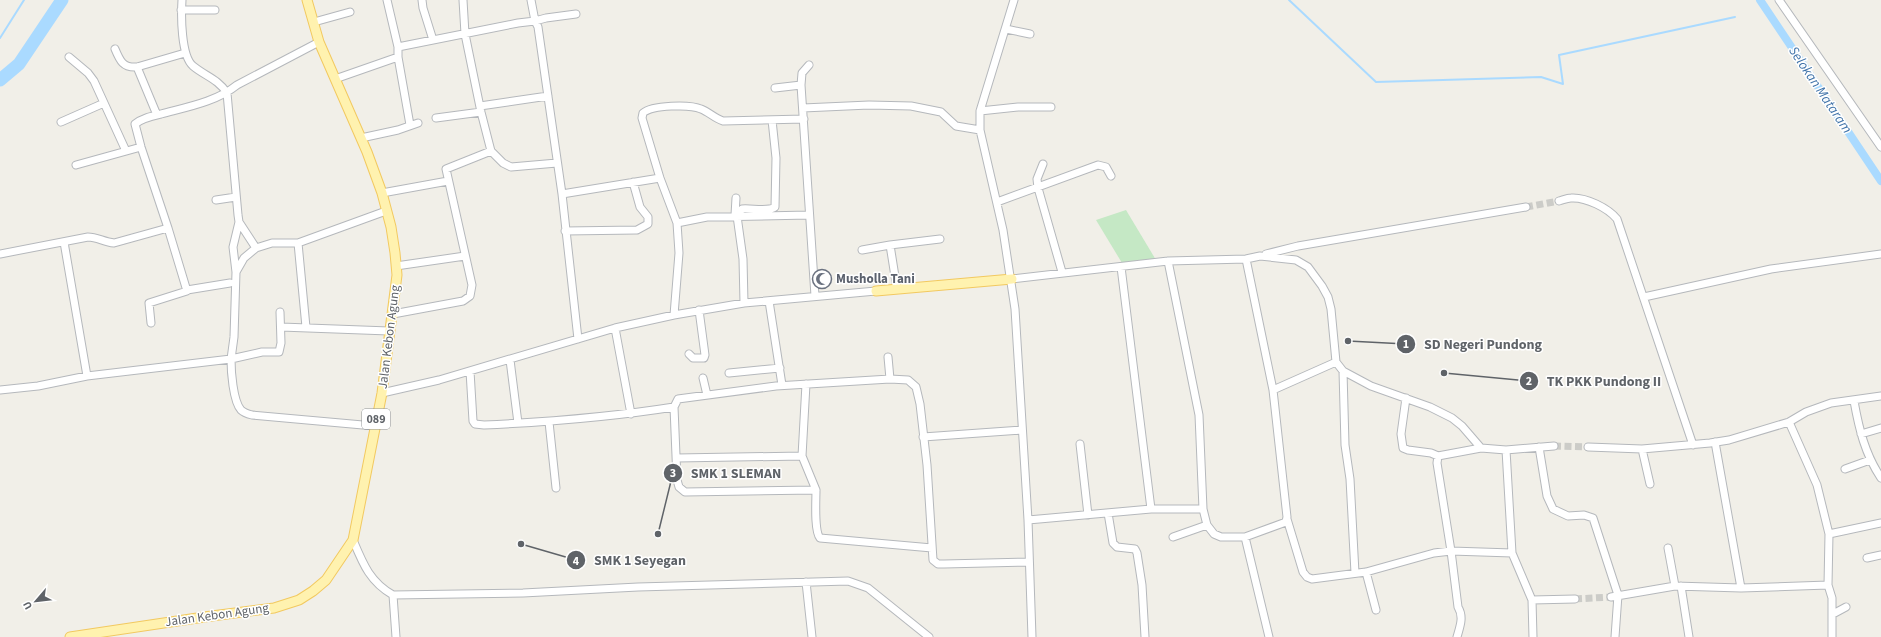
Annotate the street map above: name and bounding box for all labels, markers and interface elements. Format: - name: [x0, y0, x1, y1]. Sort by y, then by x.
- water label: Selokan Mataram: [1783, 42, 1857, 138]
- mosque icon: Musholla Tani: [811, 268, 833, 290]
- place label: Musholla Tani: [836, 270, 915, 288]
- street label: Jalan Kebon Agung: [374, 284, 404, 390]
- callout: SD Negeri Pundong: [1396, 331, 1550, 357]
- text: SD Negeri Pundong: [1424, 335, 1543, 355]
- text: 1: [1403, 336, 1409, 353]
- callout: TK PKK Pundong II: [1519, 368, 1669, 394]
- text: TK PKK Pundong II: [1547, 372, 1661, 392]
- text: 2: [1526, 373, 1532, 390]
- road number: 089: [362, 409, 390, 429]
- callout: SMK 1 SLEMAN: [663, 460, 789, 486]
- text: SMK 1 SLEMAN: [691, 464, 781, 484]
- text: 3: [670, 465, 676, 482]
- callout: SMK 1 Seyegan: [566, 547, 694, 573]
- text: SMK 1 Seyegan: [594, 551, 686, 571]
- text: 4: [573, 553, 580, 570]
- north arrow: [16, 581, 56, 621]
- text: U: [19, 599, 36, 612]
- street label: Jalan Kebon Agung: [164, 599, 270, 631]

